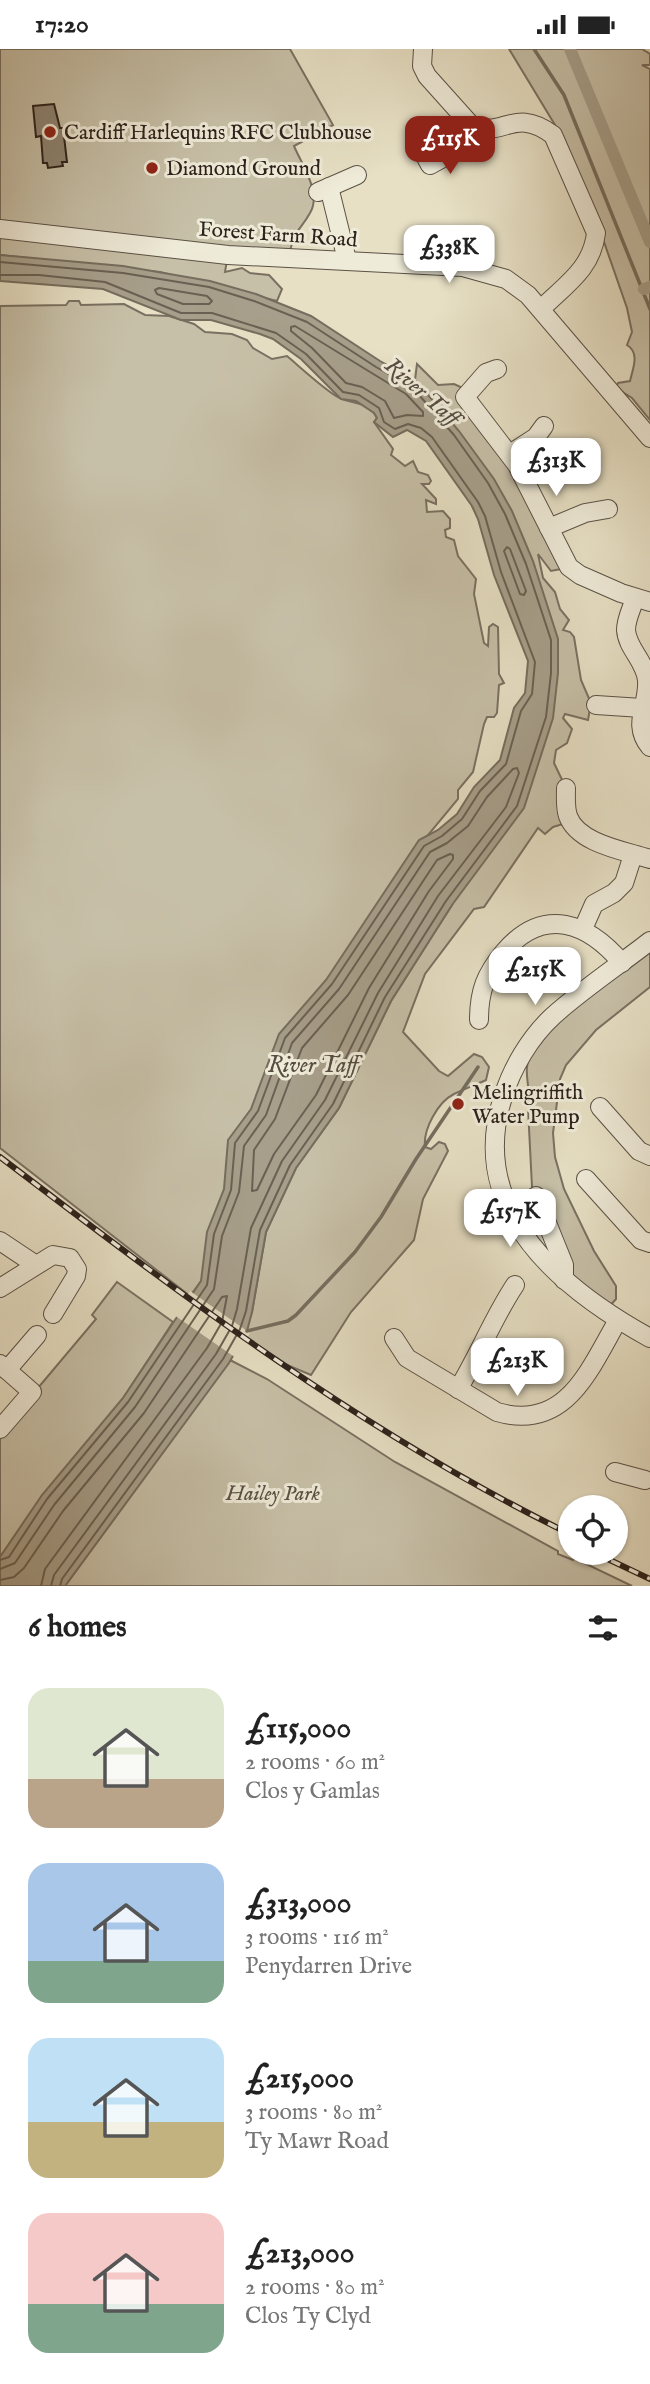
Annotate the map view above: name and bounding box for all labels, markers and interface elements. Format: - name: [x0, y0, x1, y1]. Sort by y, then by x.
- text: 17:20: [35, 8, 89, 41]
- pin: £115K: [401, 117, 499, 176]
- place label: Cardiff Harlequins RFC Clubhouse: [64, 120, 372, 147]
- marker: Cardiff Harlequins RFC Clubhouse: [42, 124, 58, 140]
- text: £115K: [421, 124, 479, 153]
- place label: Diamond Ground: [166, 156, 322, 183]
- marker: Diamond Ground: [144, 160, 160, 176]
- street label: Forest Farm Road: [198, 216, 359, 255]
- pin: £338K: [400, 225, 498, 285]
- text: £338K: [420, 233, 478, 262]
- water label: River Taff: [378, 351, 470, 436]
- pin: £313K: [507, 439, 605, 498]
- text: £313K: [527, 446, 585, 475]
- pin: £215K: [486, 947, 584, 1007]
- text: £215K: [505, 955, 565, 984]
- water label: River Taff: [268, 1051, 363, 1080]
- place label: Melingriffith Water Pump: [472, 1080, 583, 1131]
- marker: Melingriffith Water Pump: [450, 1096, 466, 1112]
- pin: £157K: [461, 1189, 559, 1249]
- text: £157K: [480, 1197, 540, 1226]
- pin: £213K: [468, 1339, 566, 1398]
- text: £213K: [487, 1346, 547, 1375]
- park label: Hailey Park: [225, 1481, 320, 1508]
- map controls: [558, 1495, 628, 1565]
- button: locate: [558, 1495, 628, 1565]
- text: 6 homes: [28, 1609, 127, 1647]
- icon: filters: [584, 1609, 622, 1647]
- text: £115,000: [245, 1710, 351, 1748]
- icon: home: [84, 1716, 168, 1800]
- text: 2 rooms · 60 m²: [245, 1748, 385, 1777]
- text: Clos y Gamlas: [245, 1777, 380, 1806]
- text: £313,000: [245, 1885, 352, 1923]
- icon: home: [84, 1891, 168, 1975]
- text: 3 rooms · 116 m²: [245, 1923, 389, 1952]
- text: Penydarren Drive: [245, 1952, 412, 1981]
- text: £215,000: [245, 2060, 354, 2098]
- icon: home: [84, 2066, 168, 2150]
- text: 3 rooms · 80 m²: [245, 2098, 382, 2127]
- text: Ty Mawr Road: [245, 2127, 389, 2156]
- text: £213,000: [245, 2235, 354, 2273]
- icon: home: [84, 2241, 168, 2325]
- text: 2 rooms · 80 m²: [245, 2273, 385, 2302]
- text: Clos Ty Clyd: [245, 2302, 371, 2331]

